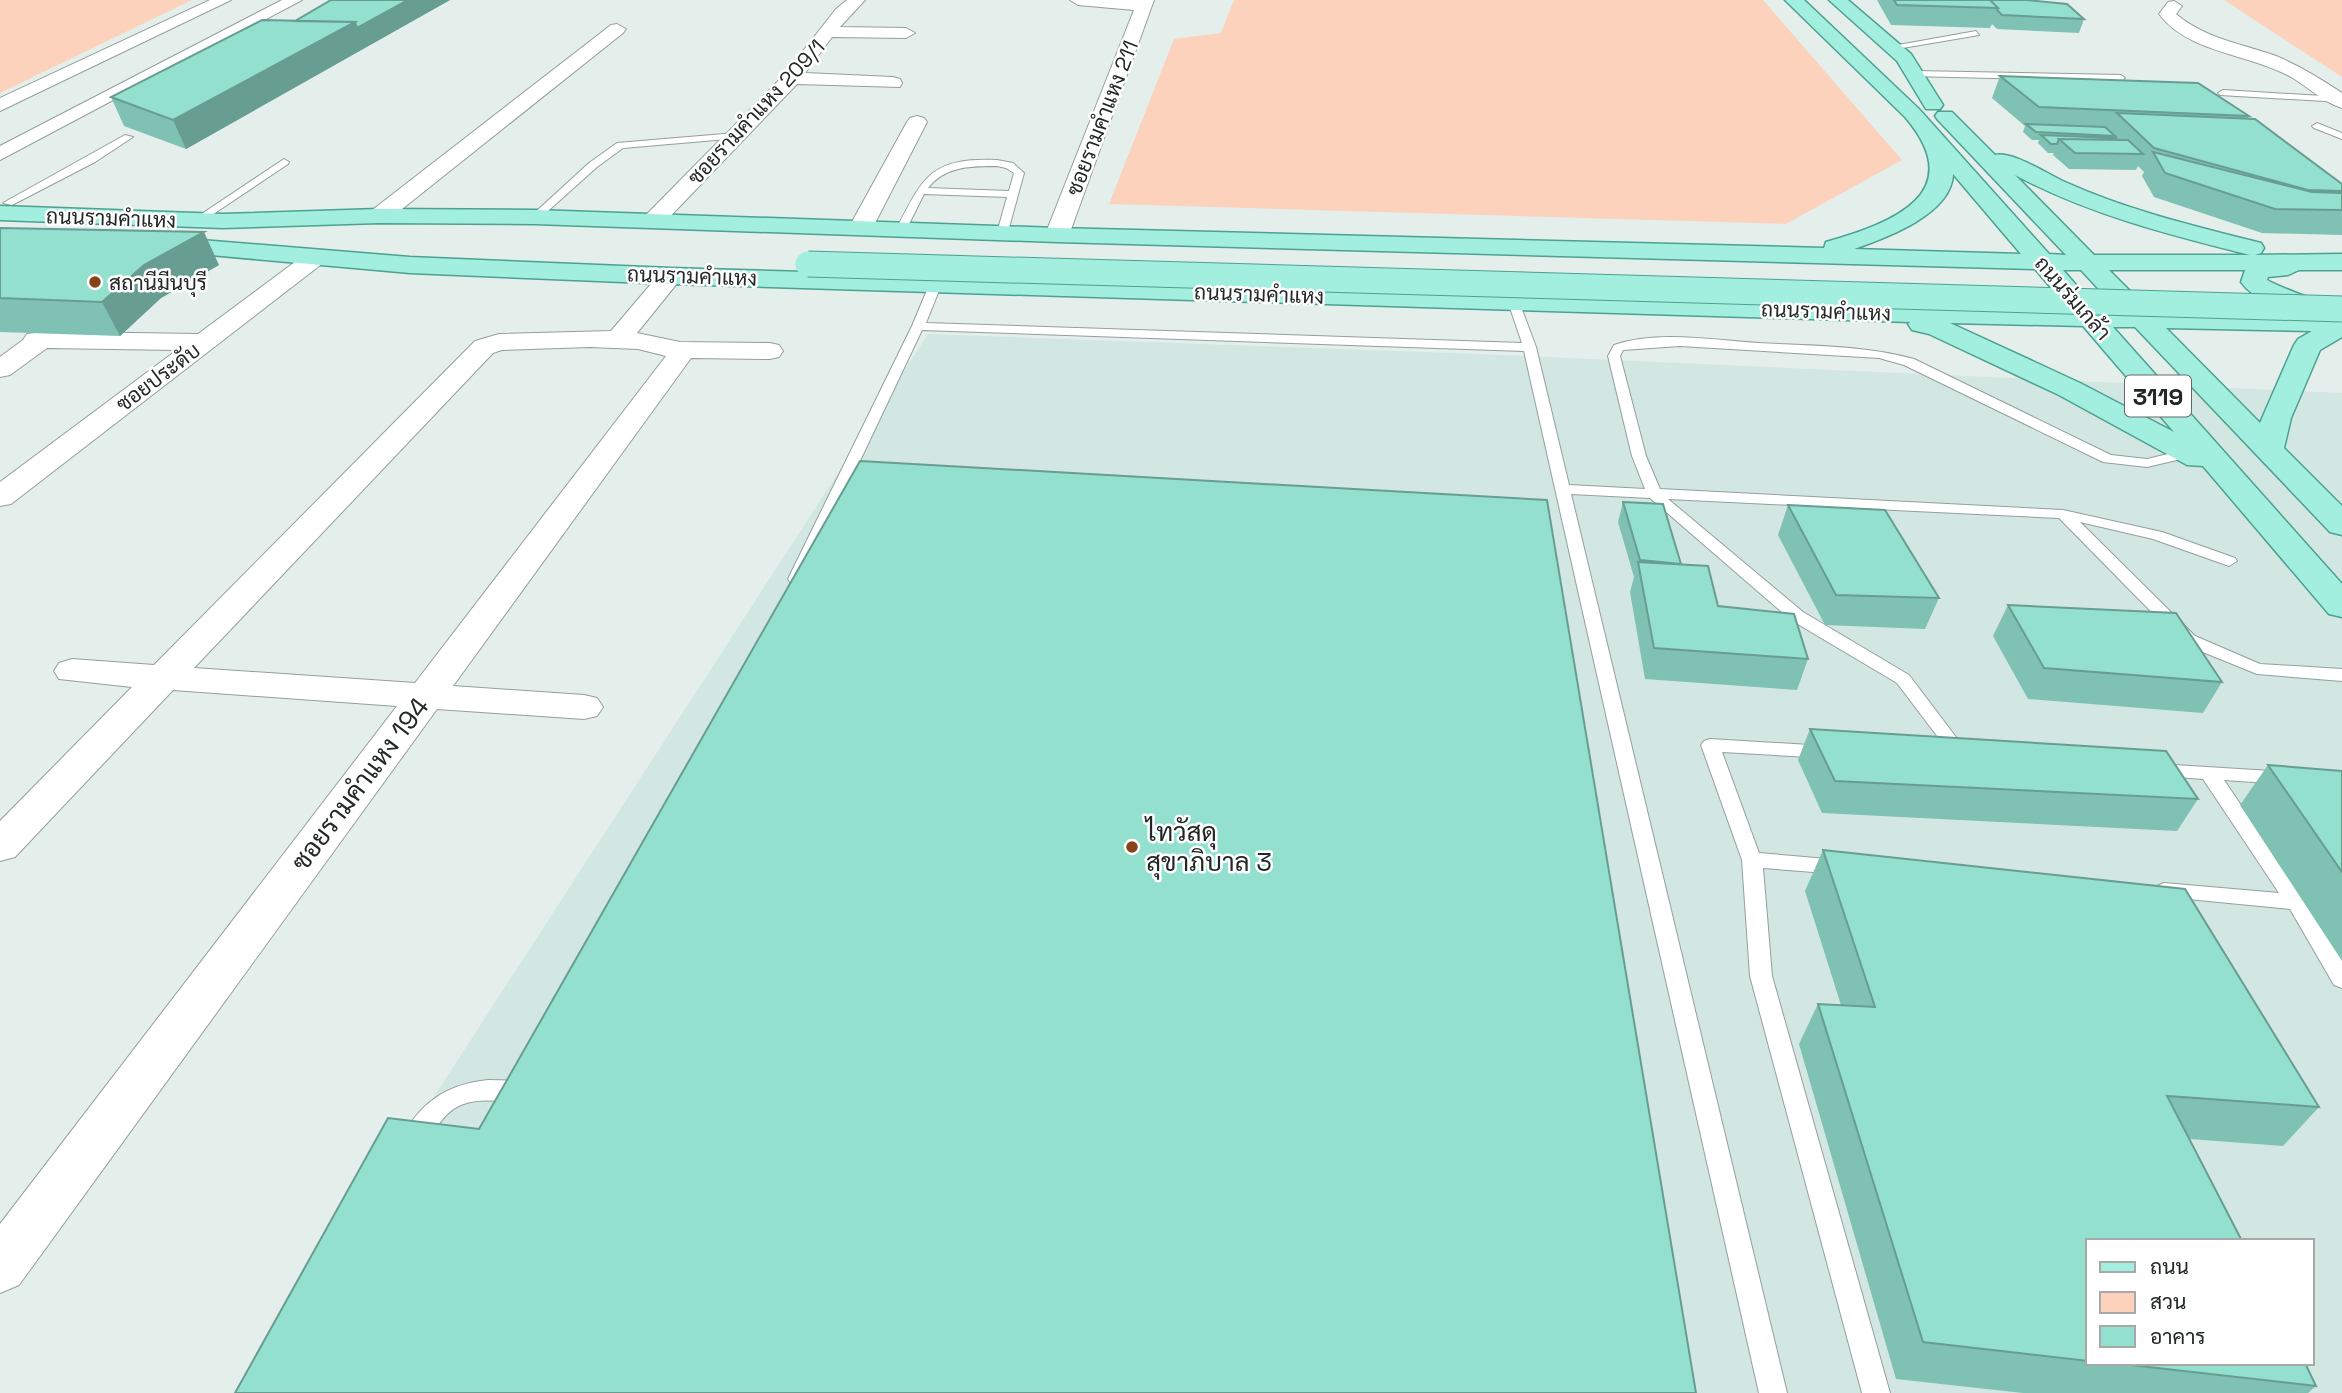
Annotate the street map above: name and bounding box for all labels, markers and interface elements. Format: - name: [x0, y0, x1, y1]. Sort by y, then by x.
- street label: ซอยรามคำแหง 209/1: [682, 34, 830, 190]
- street label: ซอยรามคำแหง 211: [1060, 37, 1144, 199]
- street label: ถนนรามคำแหง: [46, 202, 176, 234]
- street label: ถนนร่มเกล้า: [2029, 250, 2117, 346]
- street label: ถนนรามคำแหง: [627, 260, 757, 292]
- place label: สถานีมีนบุรี: [109, 269, 207, 297]
- marker: สถานีมีนบุรี: [87, 274, 103, 290]
- street label: ถนนรามคำแหง: [1194, 278, 1324, 310]
- street label: ถนนรามคำแหง: [1761, 295, 1891, 327]
- street label: ซอยประดับ: [111, 337, 205, 417]
- road number: 3119: [2125, 376, 2191, 416]
- street label: ซอยรามคำแหง 194: [284, 690, 436, 878]
- place label: ไทวัสดุ สุขาภิบาล 3: [1144, 815, 1272, 880]
- marker: ไทวัสดุ สุขาภิบาล 3: [1124, 839, 1140, 855]
- legend: [2086, 1239, 2314, 1365]
- text: ถนน: [2150, 1253, 2189, 1280]
- text: สวน: [2150, 1288, 2186, 1315]
- text: อาคาร: [2150, 1323, 2206, 1350]

